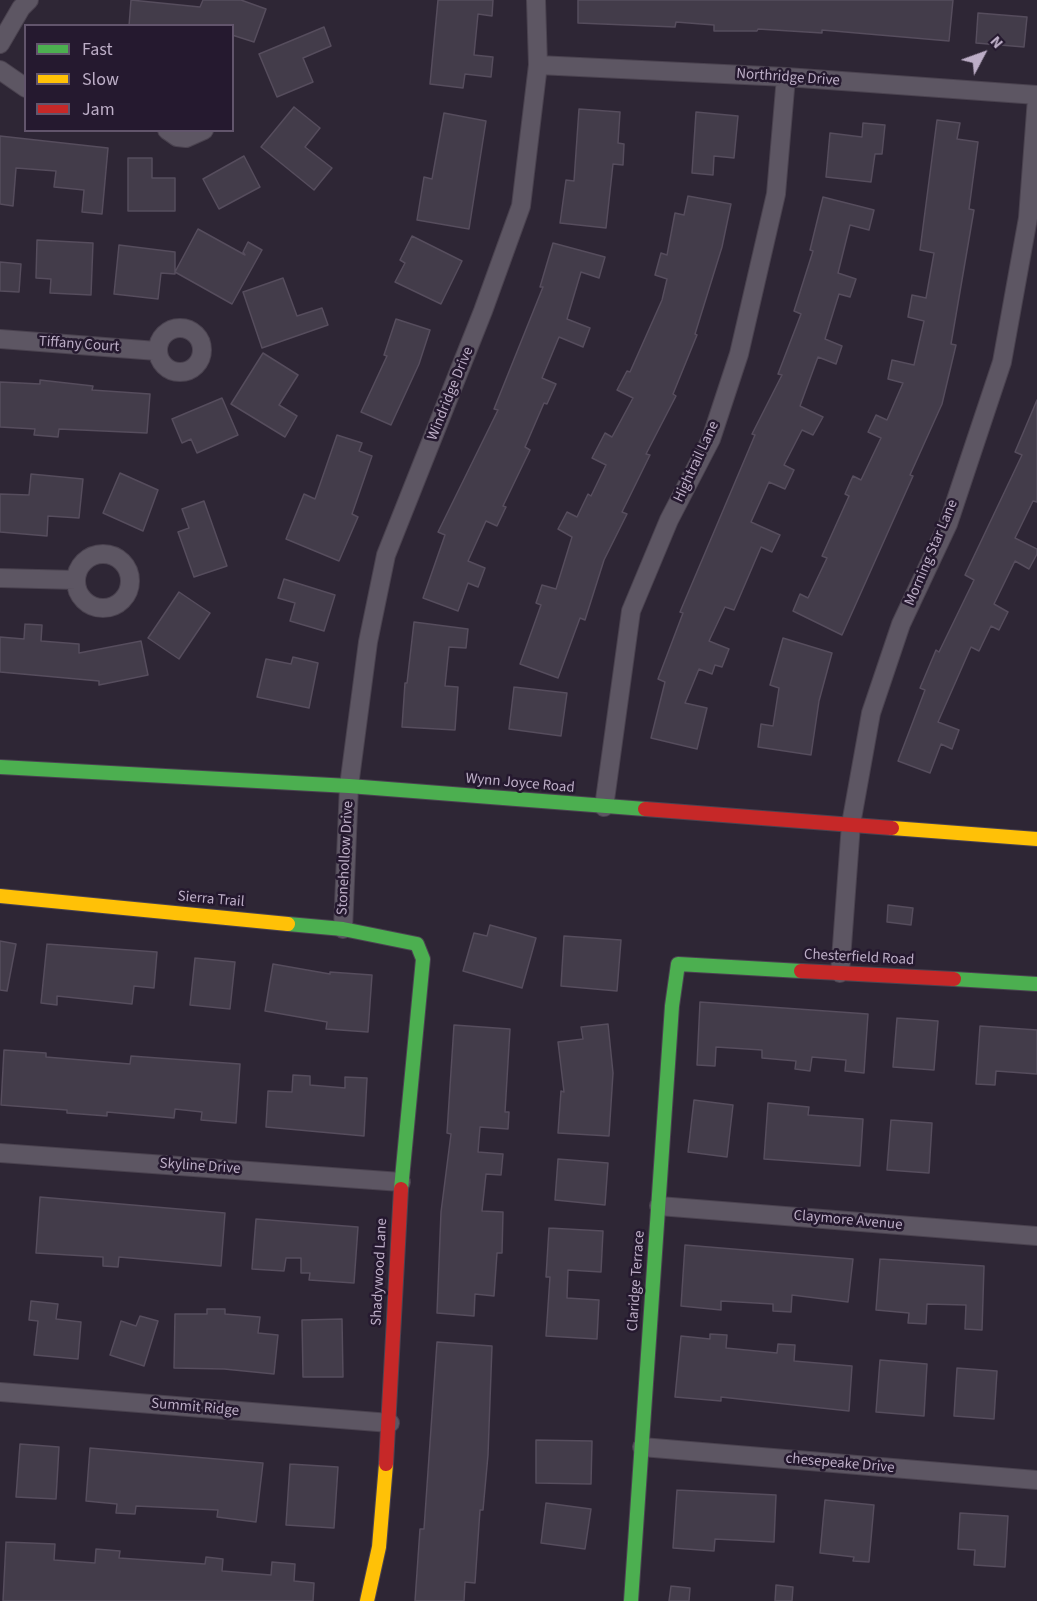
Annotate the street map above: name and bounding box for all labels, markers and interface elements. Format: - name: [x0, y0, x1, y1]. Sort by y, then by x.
- legend: [24, 24, 234, 132]
- north arrow: [953, 24, 1013, 84]
- text: N: [985, 31, 1008, 53]
- text: Fast: [82, 37, 113, 62]
- street label: Northridge Drive: [736, 65, 840, 91]
- text: Slow: [82, 67, 119, 92]
- text: Jam: [82, 97, 115, 122]
- street label: Tiffany Court: [38, 333, 120, 357]
- street label: Windridge Drive: [424, 344, 478, 444]
- street label: Hightrail Lane: [670, 418, 724, 506]
- street label: Morning Star Lane: [902, 497, 962, 609]
- street label: Wynn Joyce Road: [465, 770, 575, 798]
- street label: Stonehollow Drive: [334, 800, 358, 916]
- street label: Sierra Trail: [177, 888, 245, 912]
- street label: Chesterfield Road: [803, 946, 915, 970]
- street label: Skyline Drive: [159, 1155, 241, 1179]
- street label: Claymore Avenue: [793, 1207, 903, 1235]
- street label: Shadywood Lane: [368, 1218, 392, 1326]
- street label: Claridge Terrace: [624, 1230, 650, 1332]
- street label: Summit Ridge: [150, 1395, 240, 1421]
- street label: chesepeake Drive: [785, 1450, 895, 1478]

